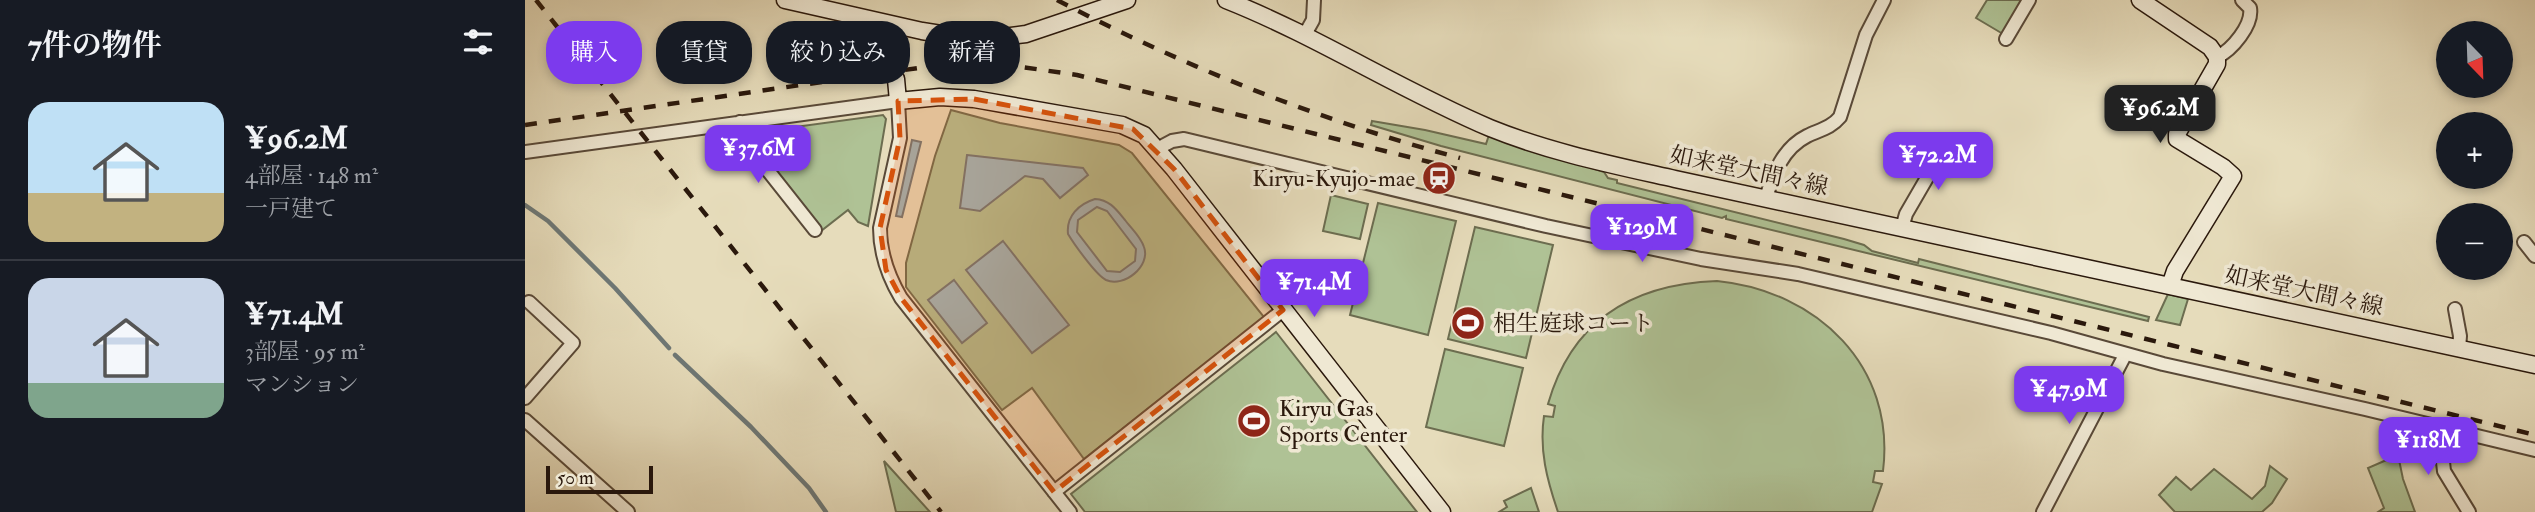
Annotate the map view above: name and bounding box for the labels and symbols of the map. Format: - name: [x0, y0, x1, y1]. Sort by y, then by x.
- north arrow: [2436, 21, 2513, 98]
- pin: ¥96.2M: [2103, 86, 2217, 145]
- pin: ¥37.6M: [701, 125, 815, 185]
- pin: ¥72.2M: [1881, 132, 1995, 192]
- street label: 如来堂大間々線: [1667, 140, 1831, 202]
- station icon: Kiryu-Kyujo-mae: [1420, 159, 1458, 197]
- place label: Kiryu-Kyujo-mae: [1252, 164, 1415, 193]
- pin: ¥129M: [1593, 204, 1691, 264]
- pin: ¥71.4M: [1257, 260, 1371, 319]
- street label: 如来堂大間々線: [2222, 260, 2386, 322]
- sports icon: 相生庭球コート: [1449, 304, 1487, 342]
- place label: 相生庭球コート: [1493, 309, 1654, 338]
- pin: ¥47.9M: [2012, 366, 2126, 426]
- place label: Kiryu Gas Sports Center: [1279, 394, 1407, 450]
- sports icon: Kiryu Gas Sports Center: [1235, 402, 1273, 440]
- pin: ¥118M: [2379, 418, 2477, 477]
- scale bar: [546, 463, 653, 495]

